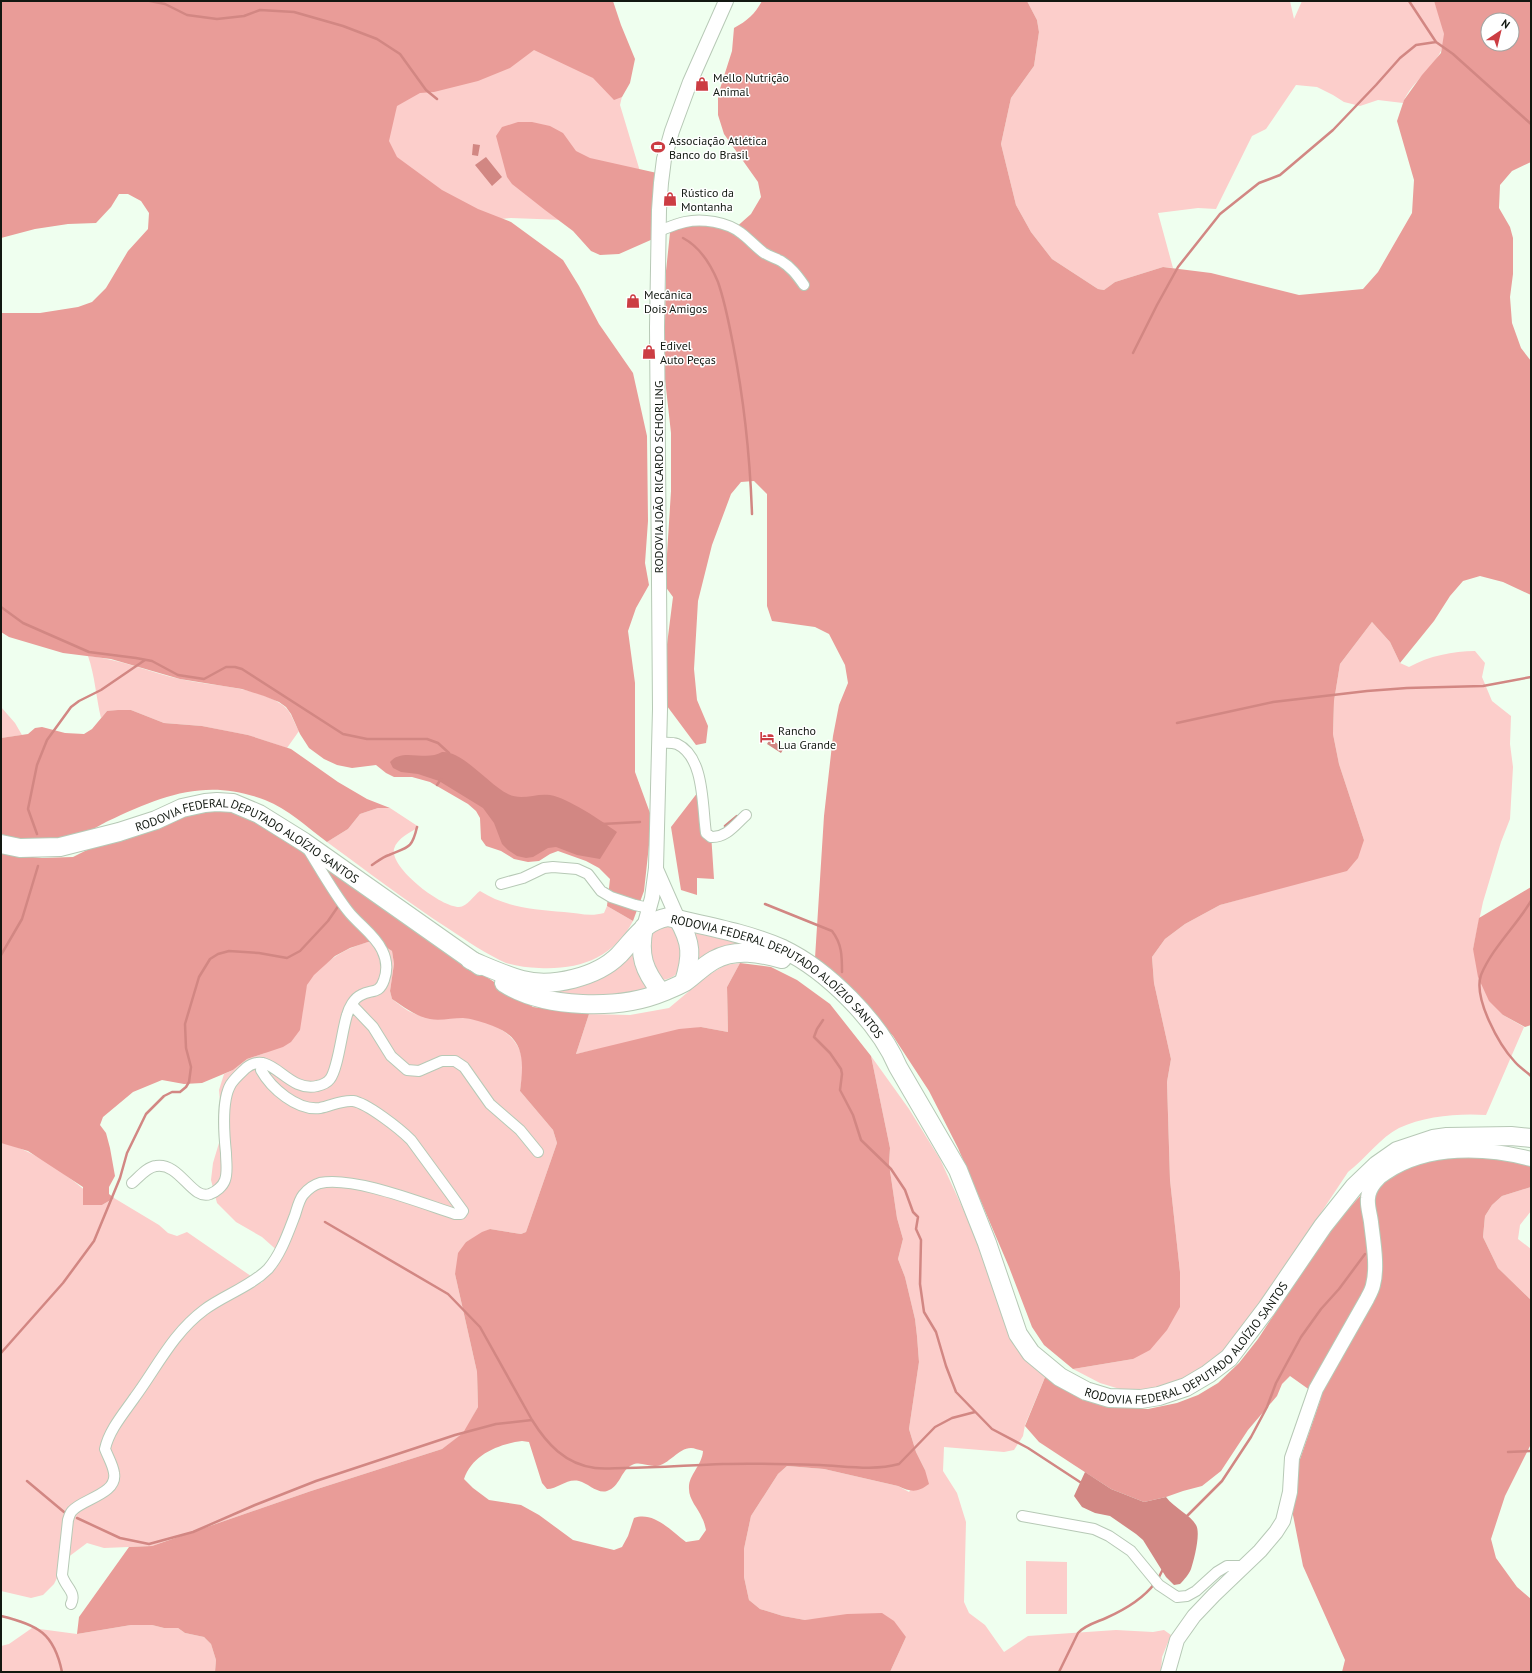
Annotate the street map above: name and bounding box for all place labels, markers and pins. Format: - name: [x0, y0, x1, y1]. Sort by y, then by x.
- place label: Mello Nutrição Animal: [713, 70, 789, 99]
- shop icon: Mello Nutrição Animal: [694, 76, 710, 92]
- place label: Associação Atlética Banco do Brasil: [669, 133, 767, 162]
- sports icon: Associação Atlética Banco do Brasil: [650, 139, 666, 155]
- place label: Rústico da Montanha: [681, 185, 734, 214]
- shop icon: Rústico da Montanha: [662, 191, 678, 207]
- place label: Mecânica Dois Amigos: [644, 287, 707, 316]
- shop icon: Mecânica Dois Amigos: [625, 293, 641, 309]
- place label: Edivel Auto Peças: [660, 338, 716, 367]
- shop icon: Edivel Auto Peças: [641, 344, 657, 360]
- place label: Rancho Lua Grande: [778, 723, 836, 752]
- hotel icon: Rancho Lua Grande: [759, 729, 775, 745]

